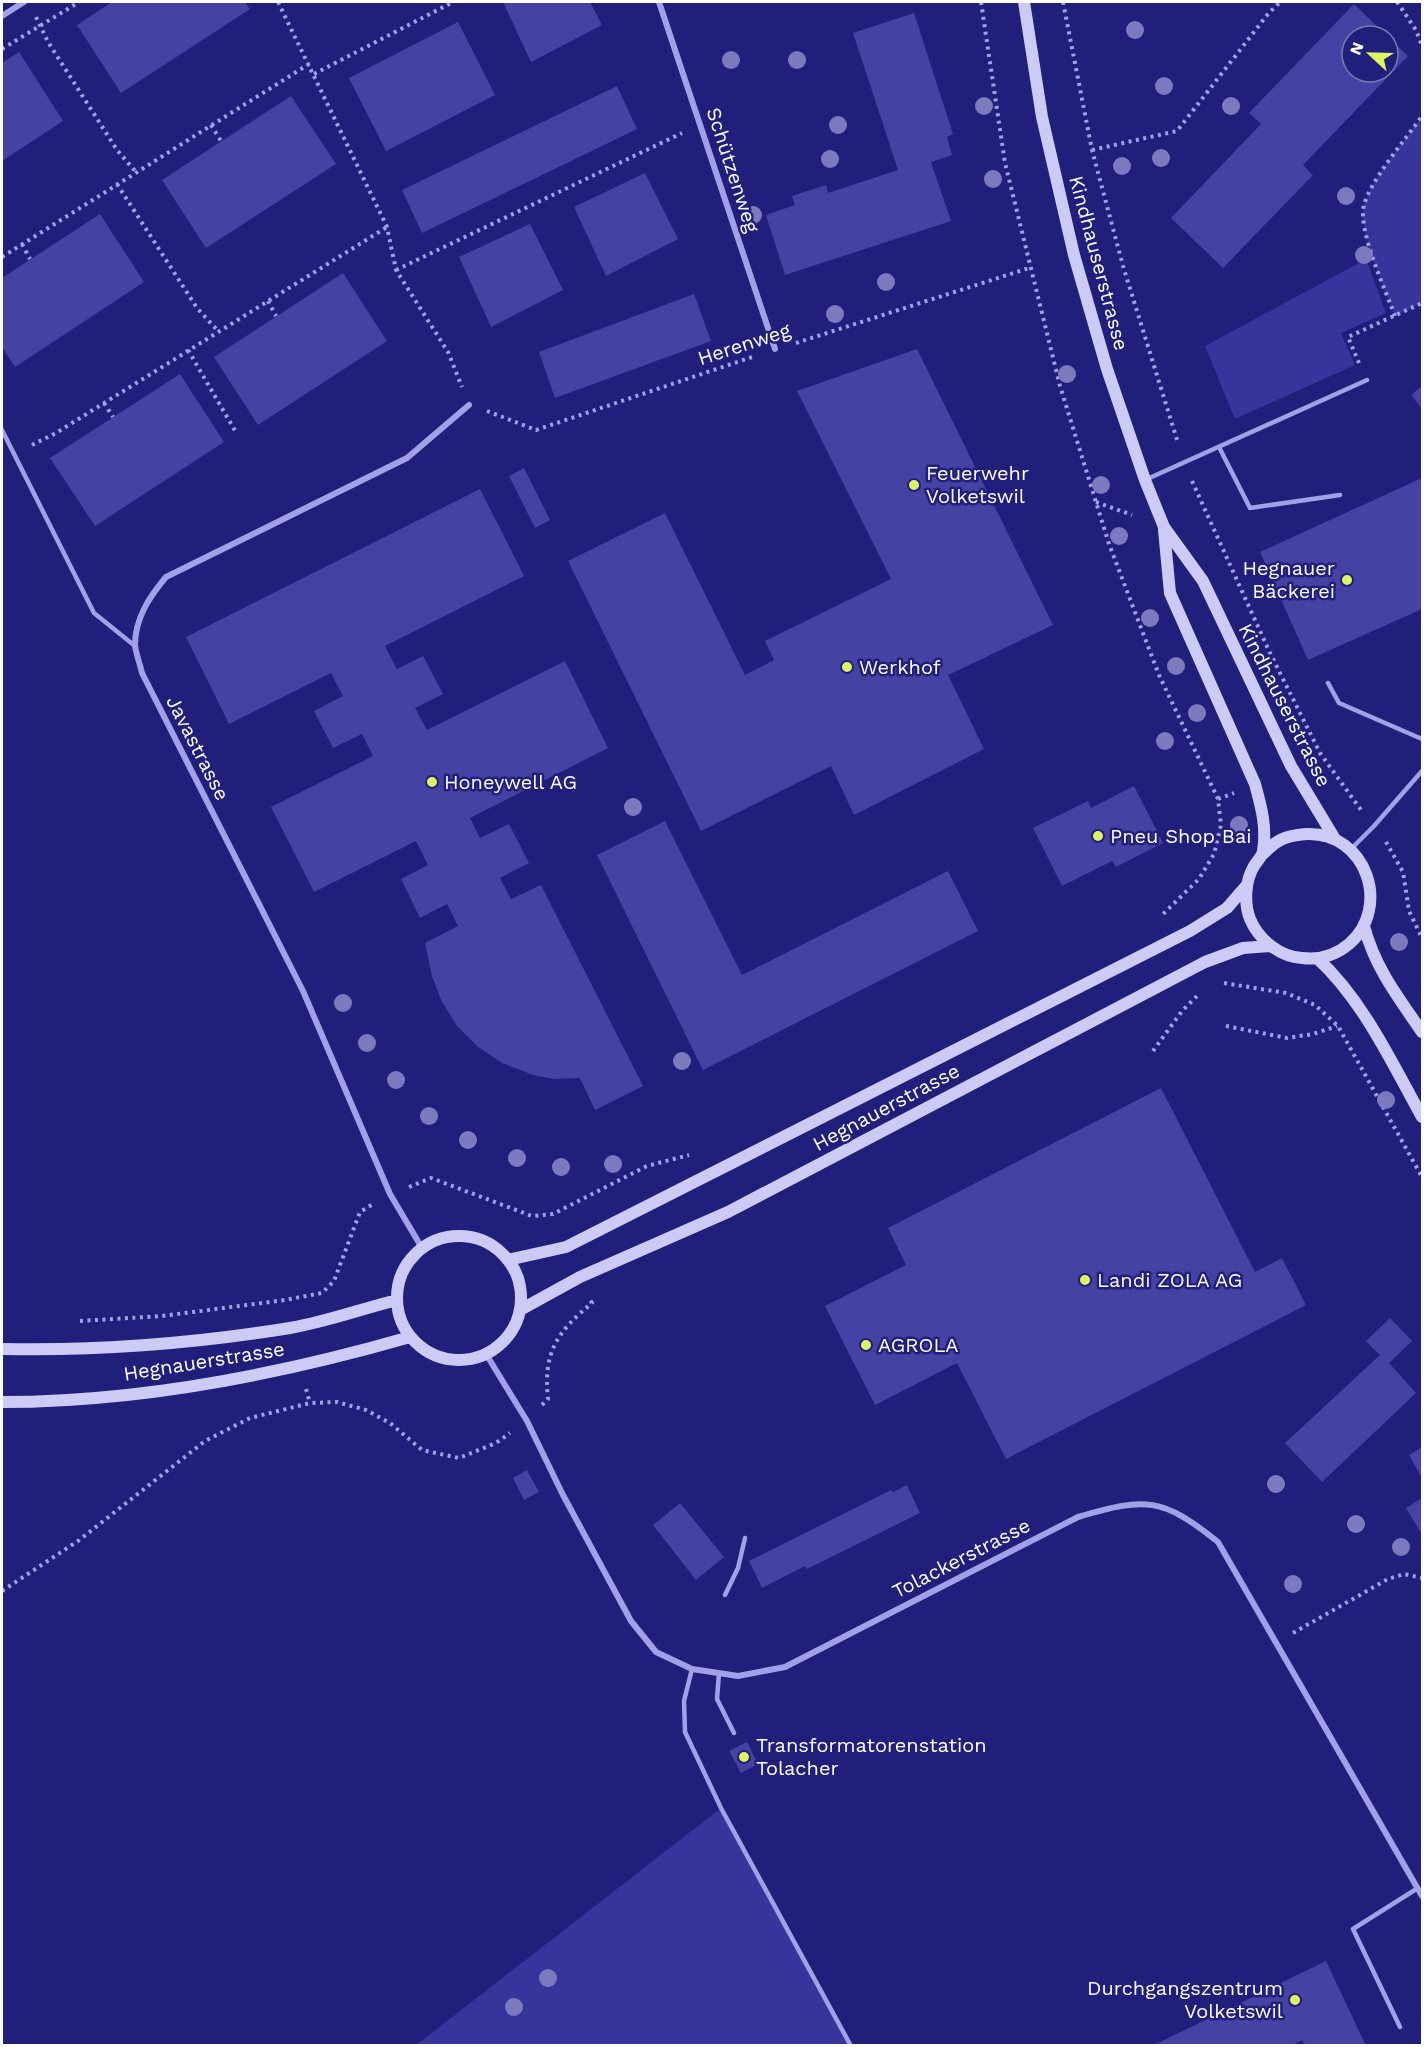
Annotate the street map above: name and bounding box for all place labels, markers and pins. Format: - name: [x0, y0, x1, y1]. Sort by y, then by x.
- place label: Feuerwehr Volketswil: [926, 461, 1029, 508]
- marker: Feuerwehr Volketswil: [907, 478, 921, 492]
- place label: Hegnauer Bäckerei: [1243, 556, 1335, 603]
- marker: Hegnauer Bäckerei: [1340, 573, 1354, 587]
- place label: Werkhof: [859, 655, 941, 679]
- marker: Werkhof: [840, 660, 854, 674]
- place label: Honeywell AG: [444, 770, 577, 794]
- marker: Honeywell AG: [425, 775, 439, 789]
- place label: Pneu Shop Bai: [1110, 824, 1252, 848]
- marker: Pneu Shop Bai: [1091, 829, 1105, 843]
- place label: Landi ZOLA AG: [1097, 1268, 1242, 1292]
- marker: Landi ZOLA AG: [1078, 1273, 1092, 1287]
- place label: AGROLA: [878, 1333, 959, 1357]
- marker: AGROLA: [859, 1338, 873, 1352]
- place label: Transformatorenstation Tolacher: [756, 1733, 987, 1780]
- marker: Transformatorenstation Tolacher: [737, 1750, 751, 1764]
- place label: Durchgangszentrum Volketswil: [1087, 1976, 1283, 2023]
- marker: Durchgangszentrum Volketswil: [1288, 1993, 1302, 2007]

